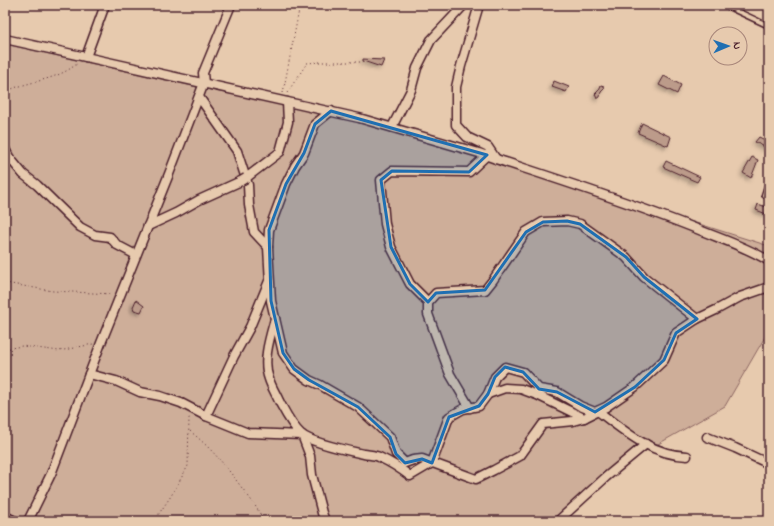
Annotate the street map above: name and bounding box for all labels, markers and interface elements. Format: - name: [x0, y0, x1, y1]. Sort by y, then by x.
- north arrow: [708, 26, 748, 66]
- text: N: [729, 42, 745, 50]

